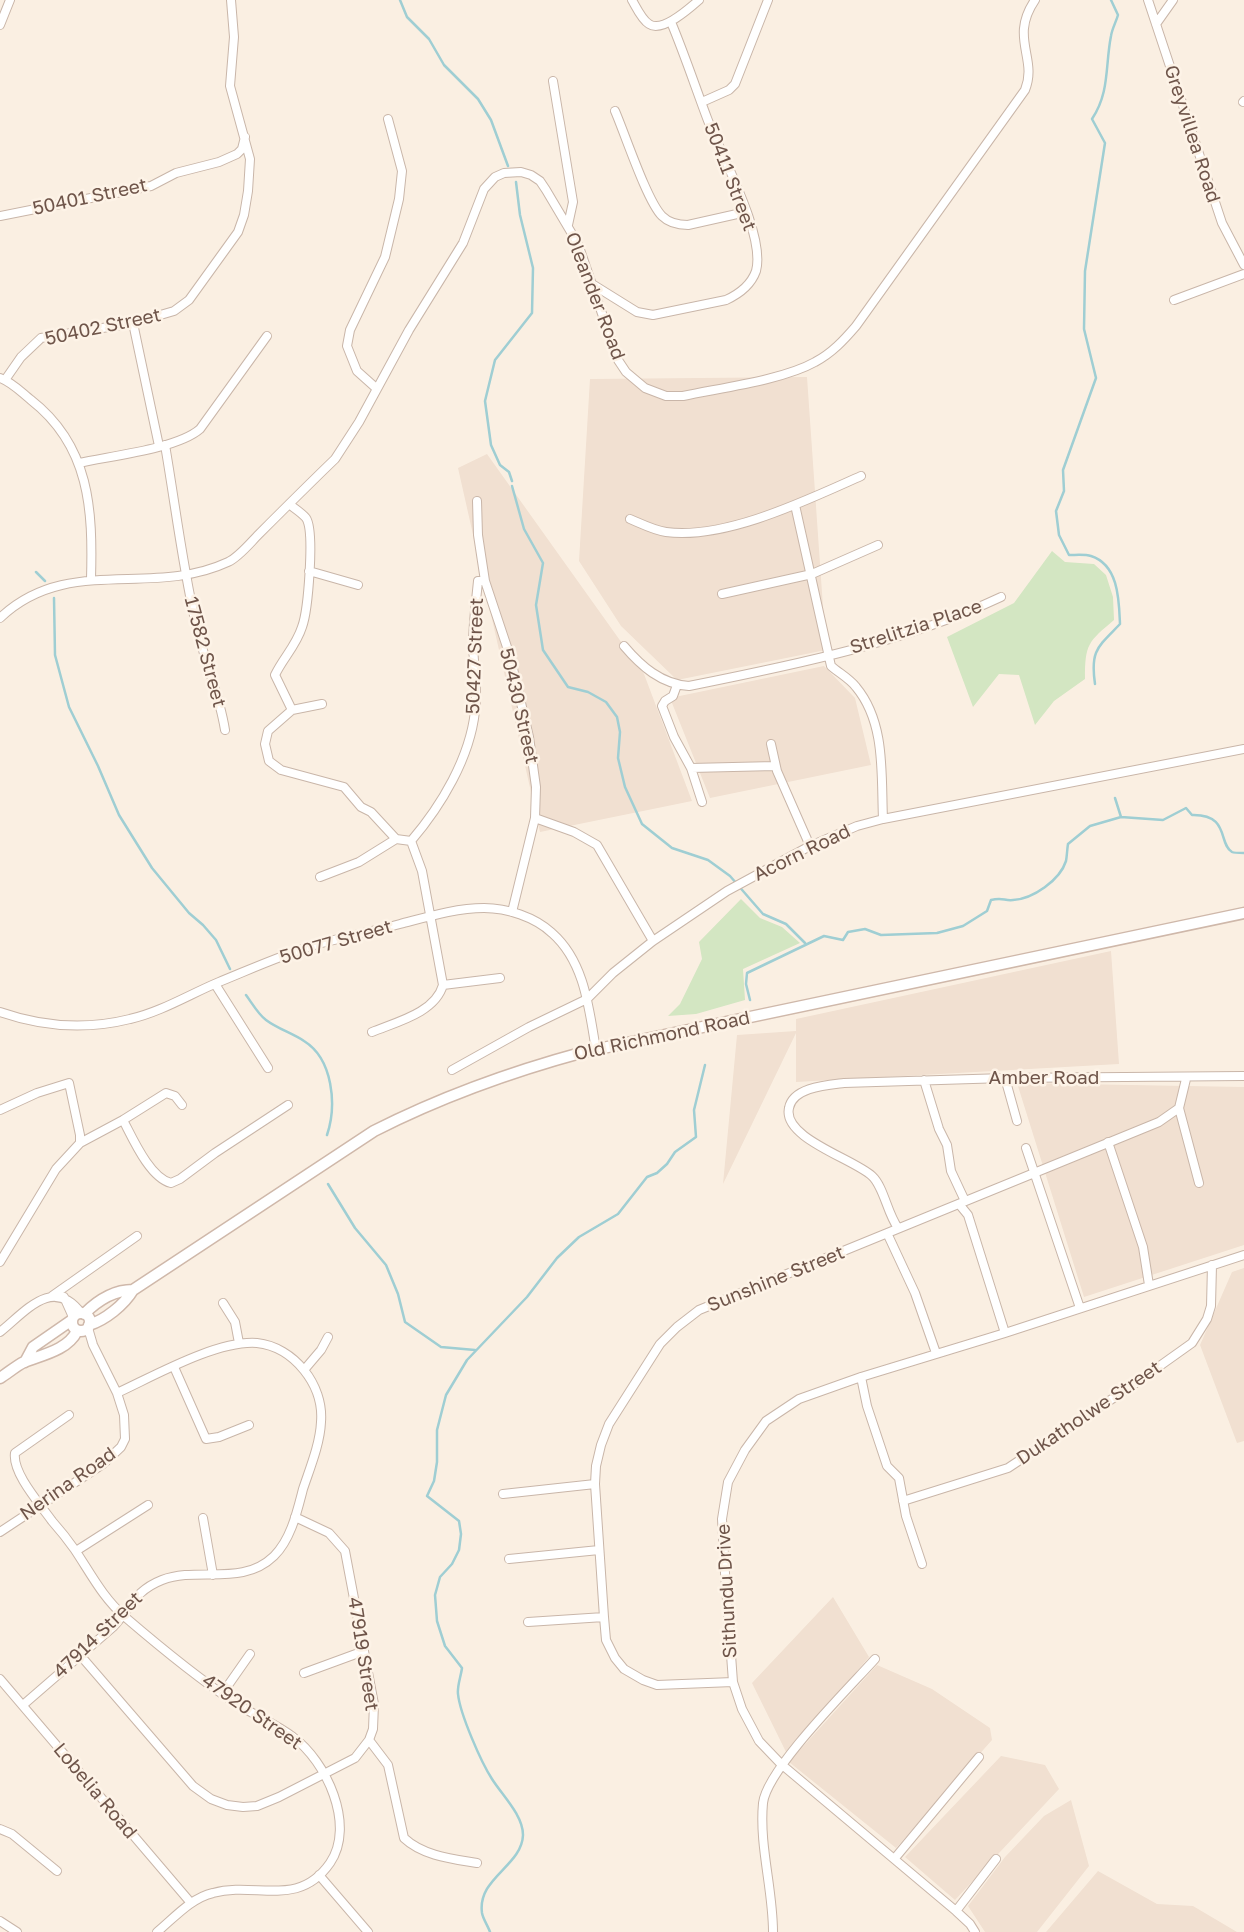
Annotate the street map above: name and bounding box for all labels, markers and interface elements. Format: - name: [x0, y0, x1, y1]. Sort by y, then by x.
- street label: Greyvillea Road: [1159, 62, 1225, 206]
- street label: 50411 Street: [699, 120, 761, 234]
- street label: 50401 Street: [31, 174, 149, 220]
- street label: Oleander Road: [560, 229, 630, 363]
- street label: 50402 Street: [43, 304, 163, 350]
- street label: 17582 Street: [179, 594, 231, 710]
- street label: Strelitzia Place: [847, 595, 985, 659]
- street label: 50427 Street: [462, 597, 488, 715]
- street label: 50430 Street: [495, 646, 543, 766]
- street label: Acorn Road: [750, 820, 854, 886]
- street label: 50077 Street: [277, 915, 395, 969]
- street label: Old Richmond Road: [572, 1006, 752, 1066]
- street label: Amber Road: [989, 1067, 1099, 1089]
- street label: Sunshine Street: [704, 1241, 848, 1317]
- street label: Dukatholwe Street: [1012, 1356, 1166, 1470]
- street label: Nerina Road: [16, 1443, 120, 1525]
- street label: Sithundu Drive: [712, 1523, 742, 1659]
- street label: 47914 Street: [49, 1587, 147, 1683]
- street label: 47919 Street: [343, 1595, 383, 1713]
- street label: 47920 Street: [198, 1669, 306, 1755]
- street label: Lobelia Road: [48, 1738, 142, 1844]

